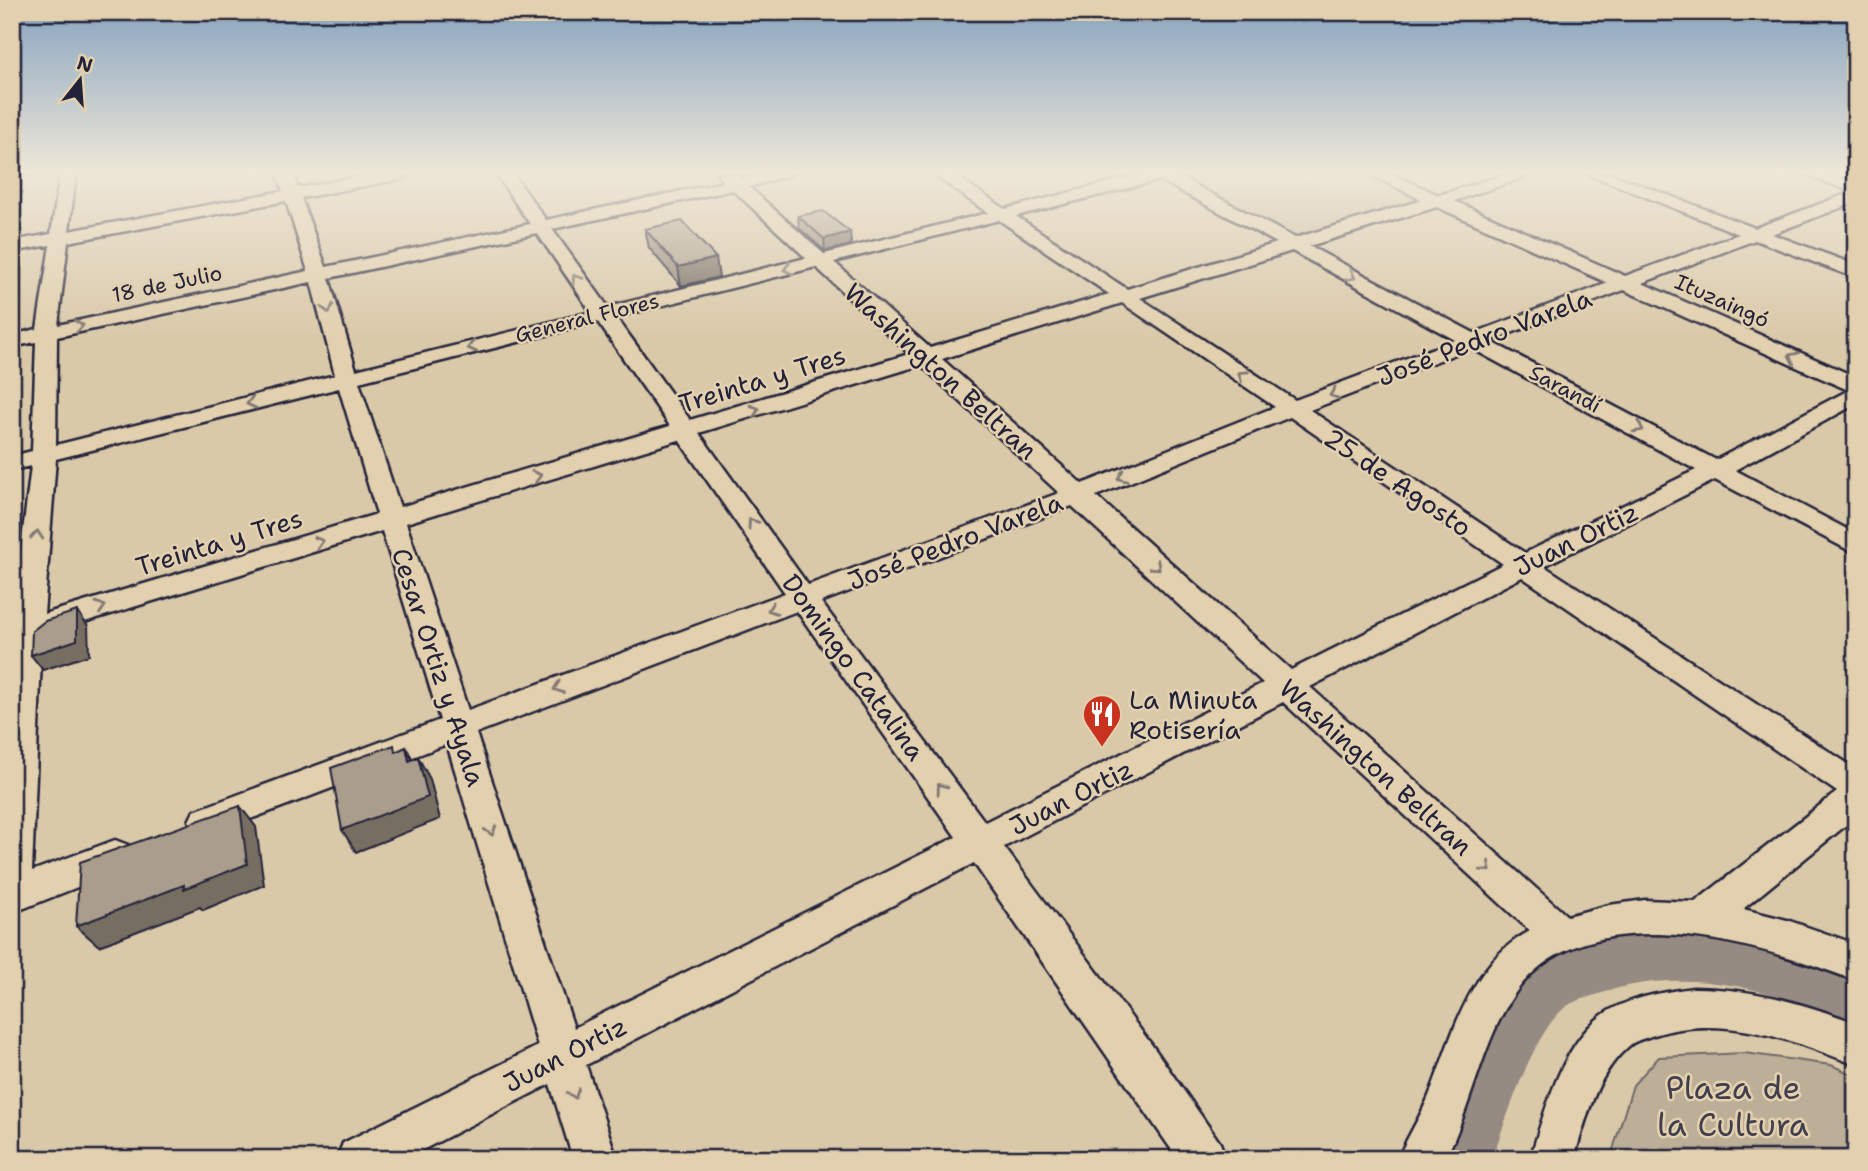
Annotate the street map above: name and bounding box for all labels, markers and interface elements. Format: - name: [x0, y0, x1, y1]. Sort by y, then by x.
- north arrow: [46, 46, 116, 116]
- text: N: [74, 50, 96, 78]
- street label: 18 de Julio: [109, 259, 225, 309]
- one-way arrow: [782, 261, 794, 275]
- one-way arrow: [1344, 268, 1356, 281]
- street label: Ituzaingó: [1670, 268, 1774, 334]
- one-way arrow: [572, 274, 584, 287]
- street label: Washington Beltran: [837, 275, 1045, 467]
- street label: José Pedro Varela: [1372, 280, 1596, 394]
- street label: General Flores: [512, 287, 662, 349]
- one-way arrow: [320, 303, 334, 315]
- one-way arrow: [73, 320, 85, 335]
- street label: Treinta y Tres: [674, 337, 850, 421]
- one-way arrow: [466, 339, 478, 353]
- one-way arrow: [1788, 351, 1800, 365]
- street label: Sarandí: [1524, 358, 1606, 420]
- one-way arrow: [1237, 371, 1250, 383]
- one-way arrow: [1328, 385, 1340, 399]
- one-way arrow: [245, 395, 257, 409]
- one-way arrow: [748, 404, 760, 419]
- street label: 25 de Agosto: [1317, 420, 1479, 544]
- one-way arrow: [1632, 420, 1644, 434]
- one-way arrow: [1117, 469, 1129, 483]
- one-way arrow: [531, 470, 543, 485]
- street label: José Pedro Varela: [843, 484, 1067, 598]
- street label: Juan Ortiz: [1508, 494, 1644, 584]
- street label: Treinta y Tres: [131, 500, 307, 584]
- one-way arrow: [748, 518, 760, 531]
- one-way arrow: [29, 529, 44, 541]
- one-way arrow: [313, 535, 325, 550]
- street label: Cesar Ortiz y Ayala: [384, 543, 494, 791]
- one-way arrow: [1148, 558, 1161, 571]
- street label: Domingo Catalina: [774, 567, 934, 767]
- one-way arrow: [95, 600, 107, 615]
- one-way arrow: [766, 601, 778, 615]
- street label: Washington Beltran: [1272, 671, 1480, 863]
- one-way arrow: [553, 680, 565, 694]
- place label: La Minuta Rotisería: [1129, 682, 1257, 747]
- restaurant icon: La Minuta Rotisería: [1081, 693, 1123, 748]
- street label: Juan Ortiz: [1003, 751, 1139, 843]
- one-way arrow: [937, 783, 949, 796]
- one-way arrow: [483, 824, 497, 836]
- one-way arrow: [1479, 860, 1492, 872]
- street label: Juan Ortiz: [497, 1008, 633, 1100]
- park label: Plaza de la Cultura: [1657, 1066, 1809, 1146]
- one-way arrow: [566, 1088, 580, 1100]

